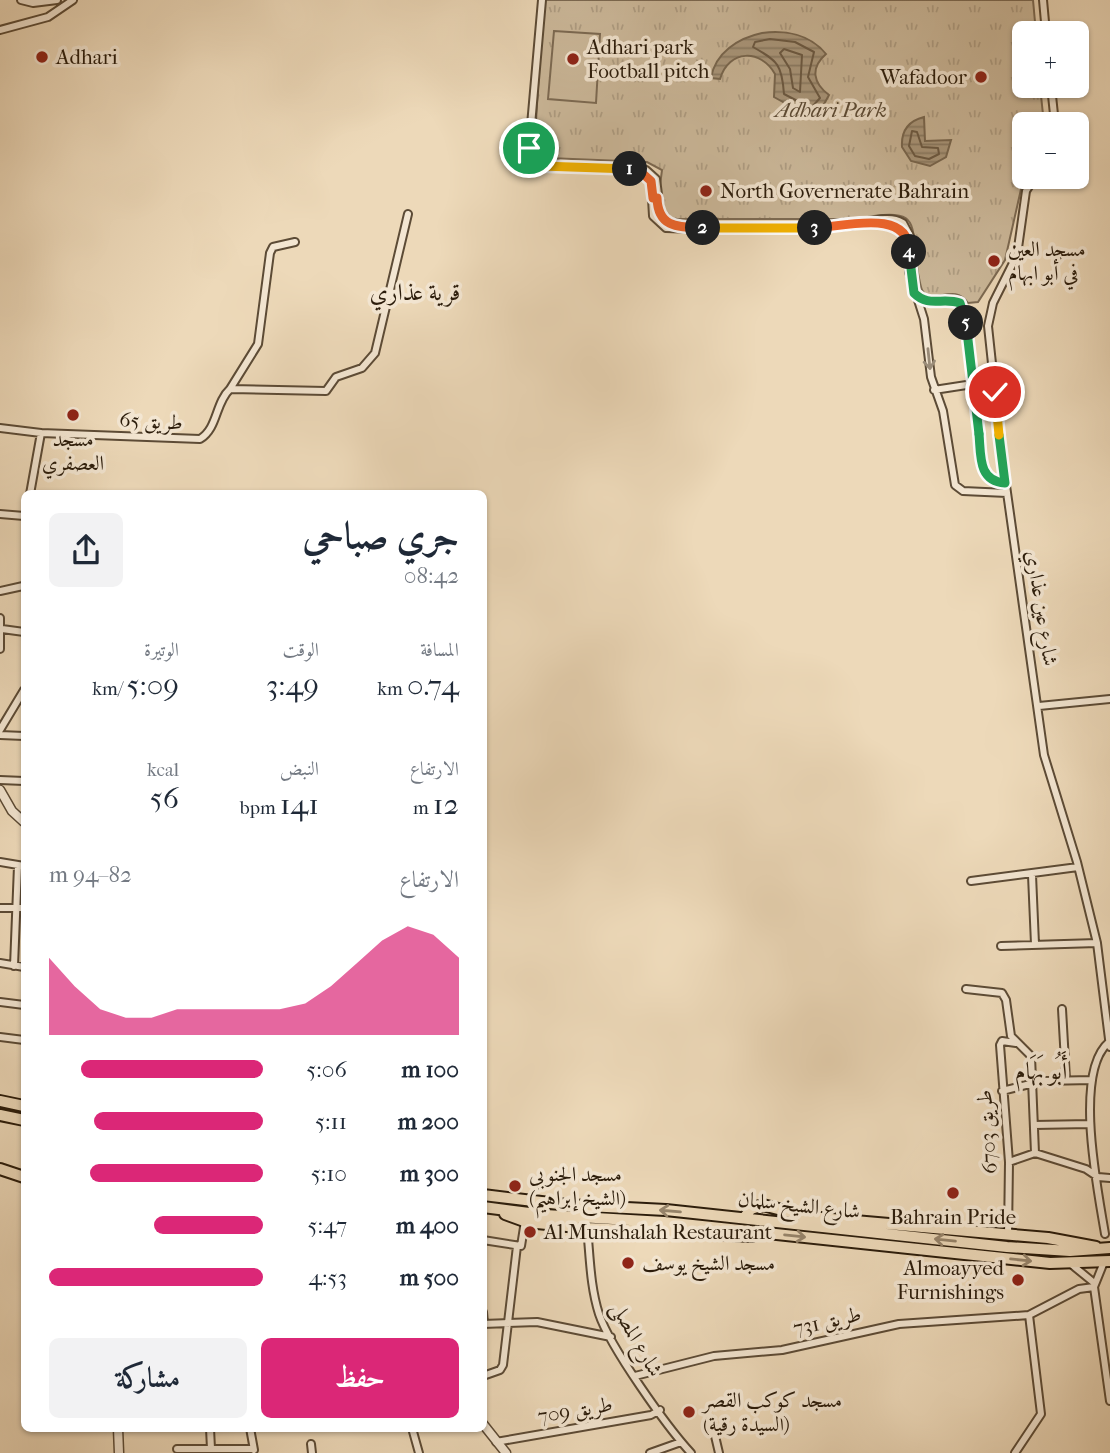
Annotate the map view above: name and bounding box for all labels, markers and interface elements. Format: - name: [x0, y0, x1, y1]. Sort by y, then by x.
- map controls: [1012, 21, 1089, 189]
- button: +: [1012, 21, 1089, 98]
- place label: Adhari park Football pitch: [586, 35, 710, 83]
- place label: Adhari: [55, 45, 118, 69]
- marker: Adhari: [34, 49, 50, 65]
- marker: Adhari park Football pitch: [565, 51, 581, 67]
- place label: Wafadoor: [879, 65, 967, 89]
- marker: Wafadoor: [973, 69, 989, 85]
- park label: Adhari Park: [772, 98, 887, 122]
- button: −: [1012, 112, 1089, 189]
- pin: [499, 118, 559, 178]
- icon: arrive: [510, 129, 548, 167]
- pin: 1: [612, 152, 648, 186]
- text: 1: [626, 157, 633, 179]
- place label: North Governerate Bahrain: [720, 179, 969, 203]
- marker: North Governerate Bahrain: [698, 183, 714, 199]
- pin: 2: [686, 210, 720, 246]
- pin: 3: [798, 210, 832, 246]
- text: 2: [698, 216, 707, 238]
- text: 3: [811, 216, 818, 238]
- pin: 4: [892, 234, 926, 270]
- place label: مسجد العين في أبو ابهام: [1008, 237, 1086, 291]
- text: 4: [903, 240, 914, 262]
- marker: مسجد العين في أبو ابهام: [986, 253, 1002, 269]
- district label: قرية عذاري: [370, 278, 460, 311]
- pin: 5: [948, 306, 984, 340]
- text: 5: [961, 311, 970, 333]
- one-way arrow: [922, 347, 935, 369]
- pin: [965, 362, 1025, 422]
- icon: check: [976, 373, 1014, 411]
- marker: مسجد العصفري: [65, 407, 81, 423]
- street label: طريق 65: [119, 407, 183, 436]
- place label: مسجد العصفري: [42, 427, 104, 479]
- button: share: [49, 513, 123, 587]
- text: جري صباحي: [302, 513, 459, 558]
- street label: شارع عين عذاري: [1015, 549, 1063, 668]
- text: 08:42: [404, 562, 459, 589]
- text: الوتيرة: [144, 639, 179, 661]
- text: الوقت: [283, 639, 319, 661]
- text: المسافة: [420, 639, 459, 661]
- text: 5:09: [126, 668, 179, 703]
- text: 3:49: [266, 668, 319, 703]
- text: 0.74: [407, 668, 459, 703]
- text: /km: [92, 678, 126, 700]
- text: km: [377, 678, 407, 700]
- text: النبض: [280, 758, 319, 780]
- text: الارتفاع: [410, 758, 459, 780]
- text: kcal: [147, 759, 179, 781]
- text: 56: [150, 781, 179, 816]
- text: 141: [280, 787, 319, 822]
- text: 12: [433, 787, 459, 822]
- text: bpm: [240, 797, 280, 819]
- text: m: [413, 797, 433, 819]
- text: 82–94 m: [49, 861, 132, 888]
- text: الارتفاع: [399, 866, 459, 893]
- district label: أَبُو بَهَام: [1015, 1050, 1068, 1092]
- text: 5:06: [306, 1056, 347, 1083]
- text: 100 m: [401, 1056, 459, 1083]
- street label: طريق 6703: [972, 1089, 1003, 1175]
- text: 5:11: [315, 1108, 347, 1135]
- text: 200 m: [398, 1108, 459, 1135]
- text: 5:10: [311, 1160, 347, 1187]
- text: 300 m: [400, 1160, 459, 1187]
- place label: مسجد الجنوبي (الشيخ إبراهيم): [529, 1162, 626, 1219]
- marker: مسجد الجنوبي (الشيخ إبراهيم): [507, 1178, 523, 1194]
- marker: Bahrain Pride: [945, 1185, 961, 1201]
- street label: شارع الشيخ سلمان: [736, 1187, 861, 1230]
- one-way arrow: [659, 1204, 681, 1217]
- place label: Bahrain Pride: [890, 1205, 1016, 1229]
- text: 5:47: [307, 1212, 347, 1239]
- text: 400 m: [396, 1212, 459, 1239]
- place label: Al Munshalah Restaurant: [543, 1220, 773, 1244]
- marker: Al Munshalah Restaurant: [522, 1224, 538, 1240]
- one-way arrow: [783, 1230, 806, 1243]
- one-way arrow: [934, 1233, 956, 1246]
- place label: مسجد الشيخ يوسف: [642, 1251, 775, 1282]
- one-way arrow: [1009, 1254, 1032, 1267]
- marker: مسجد الشيخ يوسف: [620, 1255, 636, 1271]
- place label: Almoayyed Furnishings: [897, 1256, 1005, 1304]
- text: 4:53: [308, 1264, 347, 1291]
- text: 500 m: [400, 1264, 459, 1291]
- marker: Almoayyed Furnishings: [1010, 1272, 1026, 1288]
- street label: شارع المصلى: [601, 1297, 668, 1384]
- street label: طريق 731: [791, 1302, 864, 1341]
- button: مشاركة: [49, 1338, 247, 1418]
- button: حفظ: [261, 1338, 459, 1418]
- place label: مسجد كوكب القصر (السيدة رقية): [701, 1388, 842, 1436]
- street label: طريق 709: [536, 1392, 614, 1429]
- marker: مسجد كوكب القصر (السيدة رقية): [681, 1404, 697, 1420]

